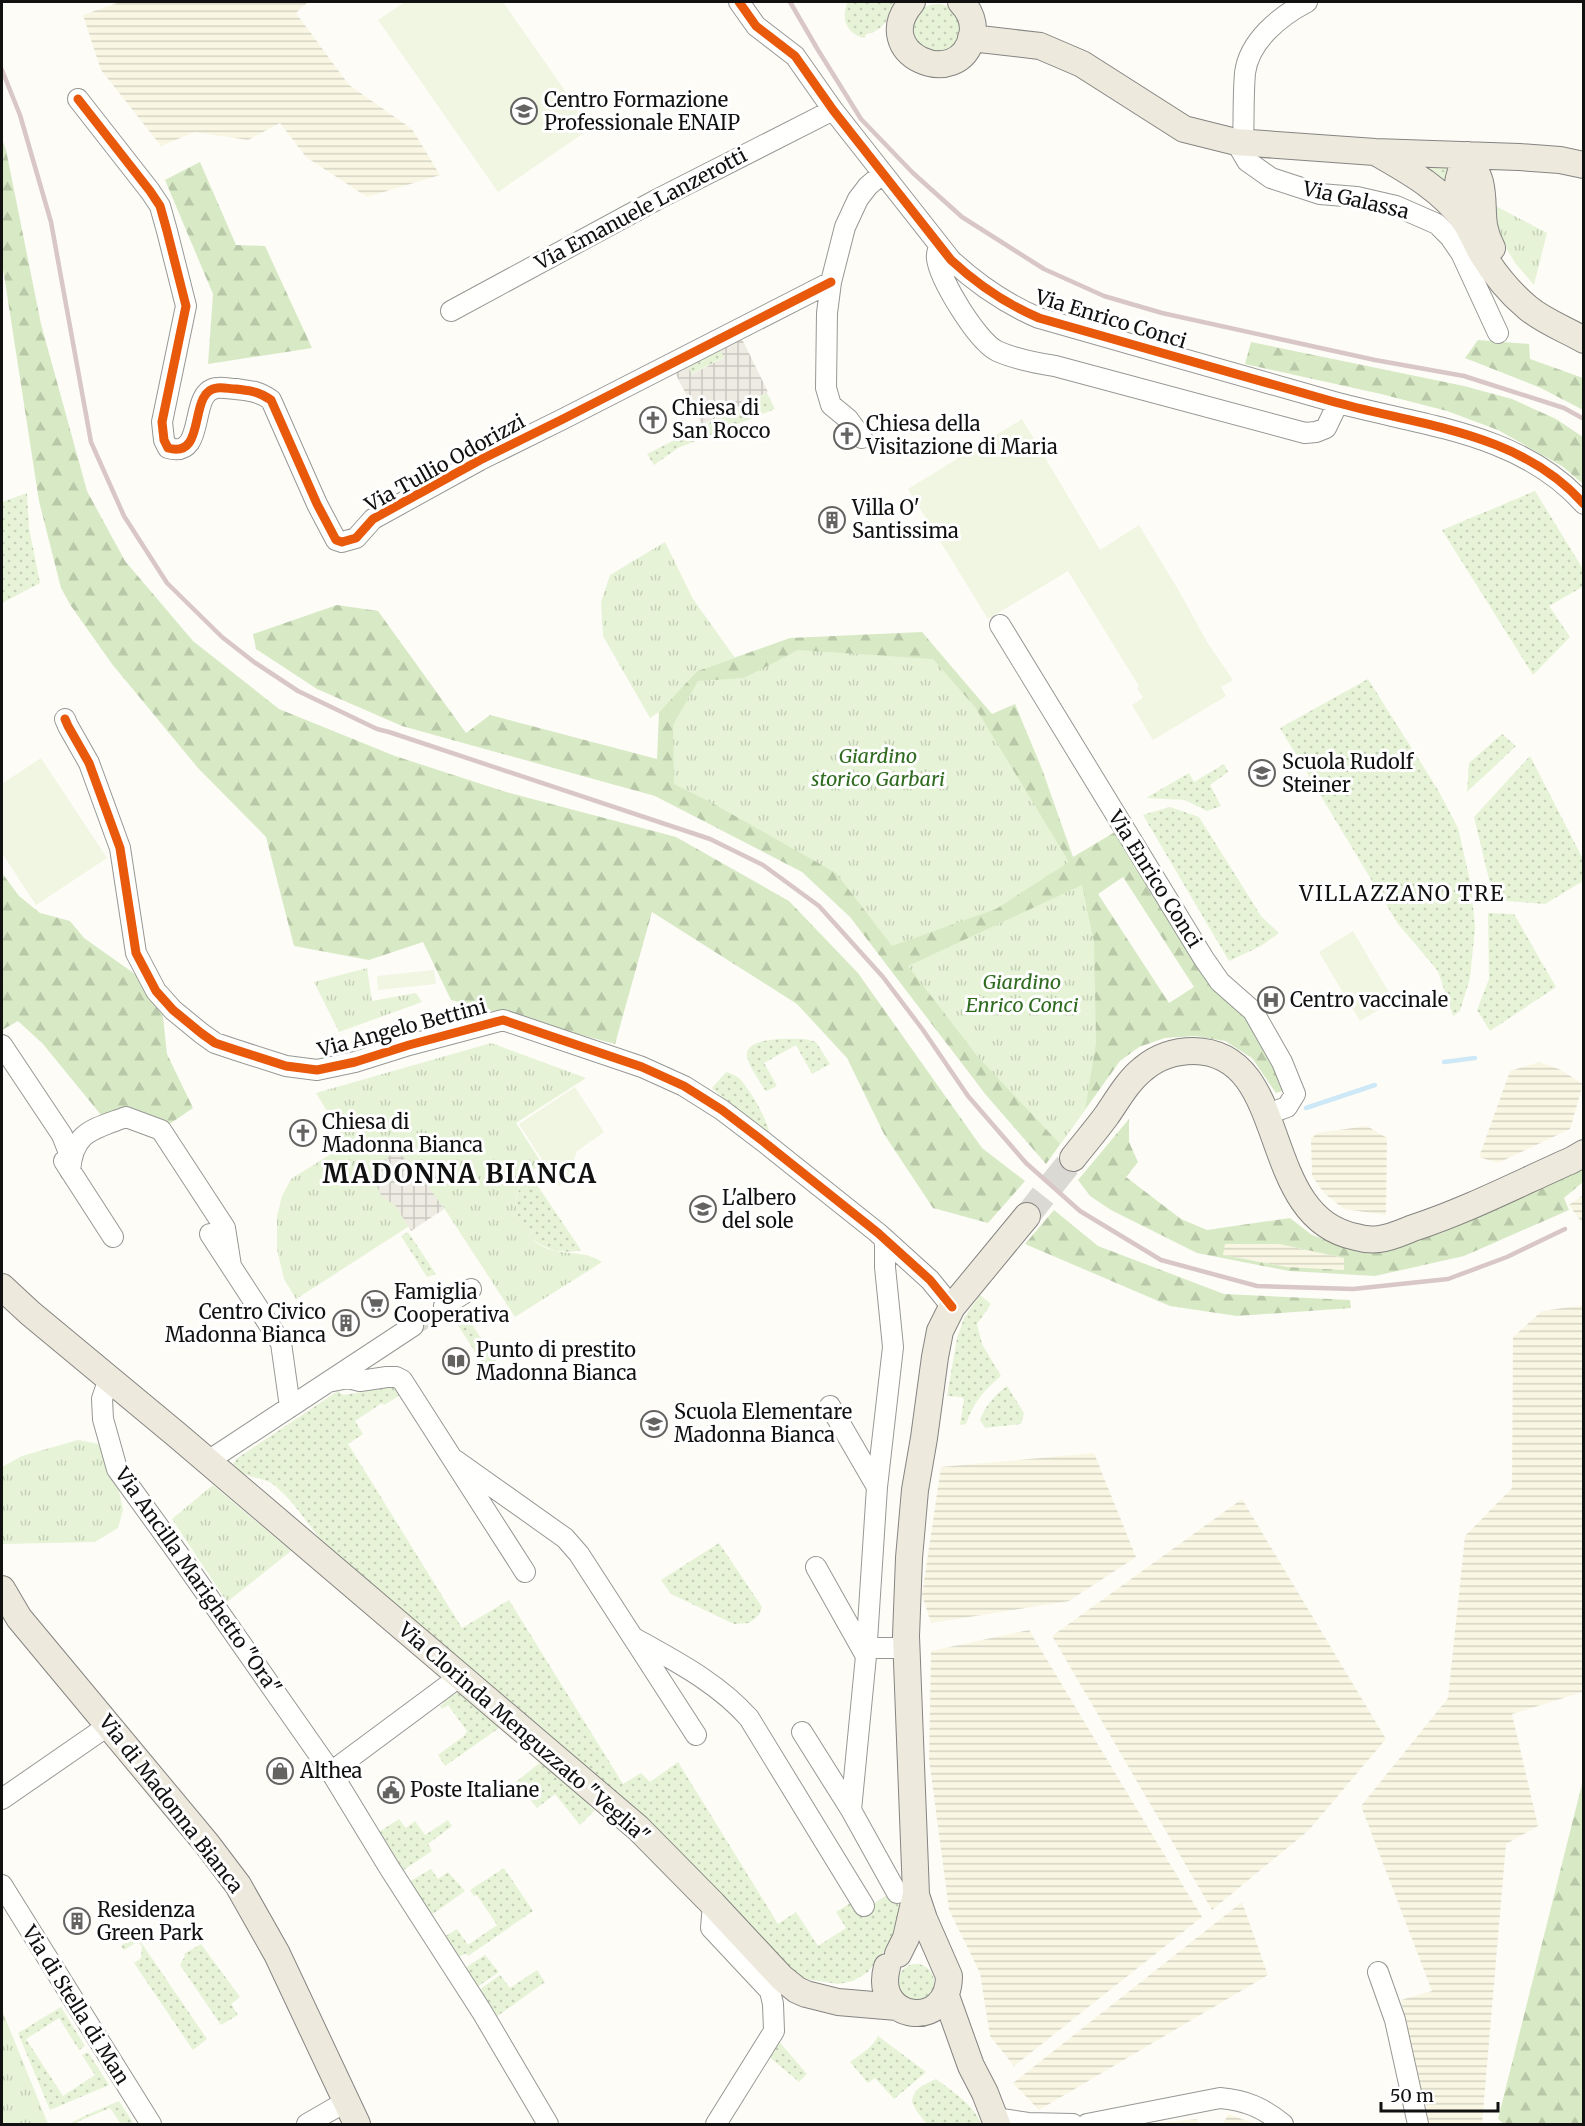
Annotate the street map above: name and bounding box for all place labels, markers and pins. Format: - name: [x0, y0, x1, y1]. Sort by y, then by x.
- place label: Centro Formazione Professionale ENAIP: [544, 87, 740, 135]
- school or university icon: Centro Formazione Professionale ENAIP: [509, 96, 539, 126]
- place label: Chiesa di San Rocco: [672, 395, 771, 443]
- church icon: Chiesa di San Rocco: [638, 405, 668, 435]
- place label: Chiesa della Visitazione di Maria: [865, 411, 1058, 459]
- church icon: Chiesa della Visitazione di Maria: [832, 421, 862, 451]
- place label: Villa O' Santissima: [851, 495, 959, 543]
- building icon: Villa O' Santissima: [817, 505, 847, 535]
- place label: Scuola Rudolf Steiner: [1282, 749, 1415, 797]
- school or university icon: Scuola Rudolf Steiner: [1247, 758, 1277, 788]
- hospital icon: Centro vaccinale: [1256, 985, 1286, 1015]
- place label: Centro vaccinale: [1290, 987, 1448, 1012]
- place label: Chiesa di Madonna Bianca: [322, 1109, 483, 1157]
- church icon: Chiesa di Madonna Bianca: [288, 1118, 318, 1148]
- place label: L'albero del sole: [722, 1185, 796, 1233]
- school or university icon: L'albero del sole: [688, 1194, 718, 1224]
- place label: Famiglia Cooperativa: [394, 1279, 510, 1327]
- supermarket icon: Famiglia Cooperativa: [360, 1289, 390, 1319]
- place label: Centro Civico Madonna Bianca: [165, 1299, 326, 1347]
- building icon: Centro Civico Madonna Bianca: [331, 1308, 361, 1338]
- place label: Punto di prestito Madonna Bianca: [476, 1337, 637, 1385]
- library icon: Punto di prestito Madonna Bianca: [441, 1346, 471, 1376]
- place label: Scuola Elementare Madonna Bianca: [674, 1399, 852, 1447]
- school or university icon: Scuola Elementare Madonna Bianca: [639, 1409, 669, 1439]
- shop icon: Althea: [265, 1756, 295, 1786]
- place label: Althea: [299, 1758, 363, 1783]
- public building icon: Poste Italiane: [376, 1775, 406, 1805]
- place label: Poste Italiane: [410, 1777, 539, 1802]
- place label: Residenza Green Park: [97, 1897, 204, 1945]
- building icon: Residenza Green Park: [62, 1906, 92, 1936]

